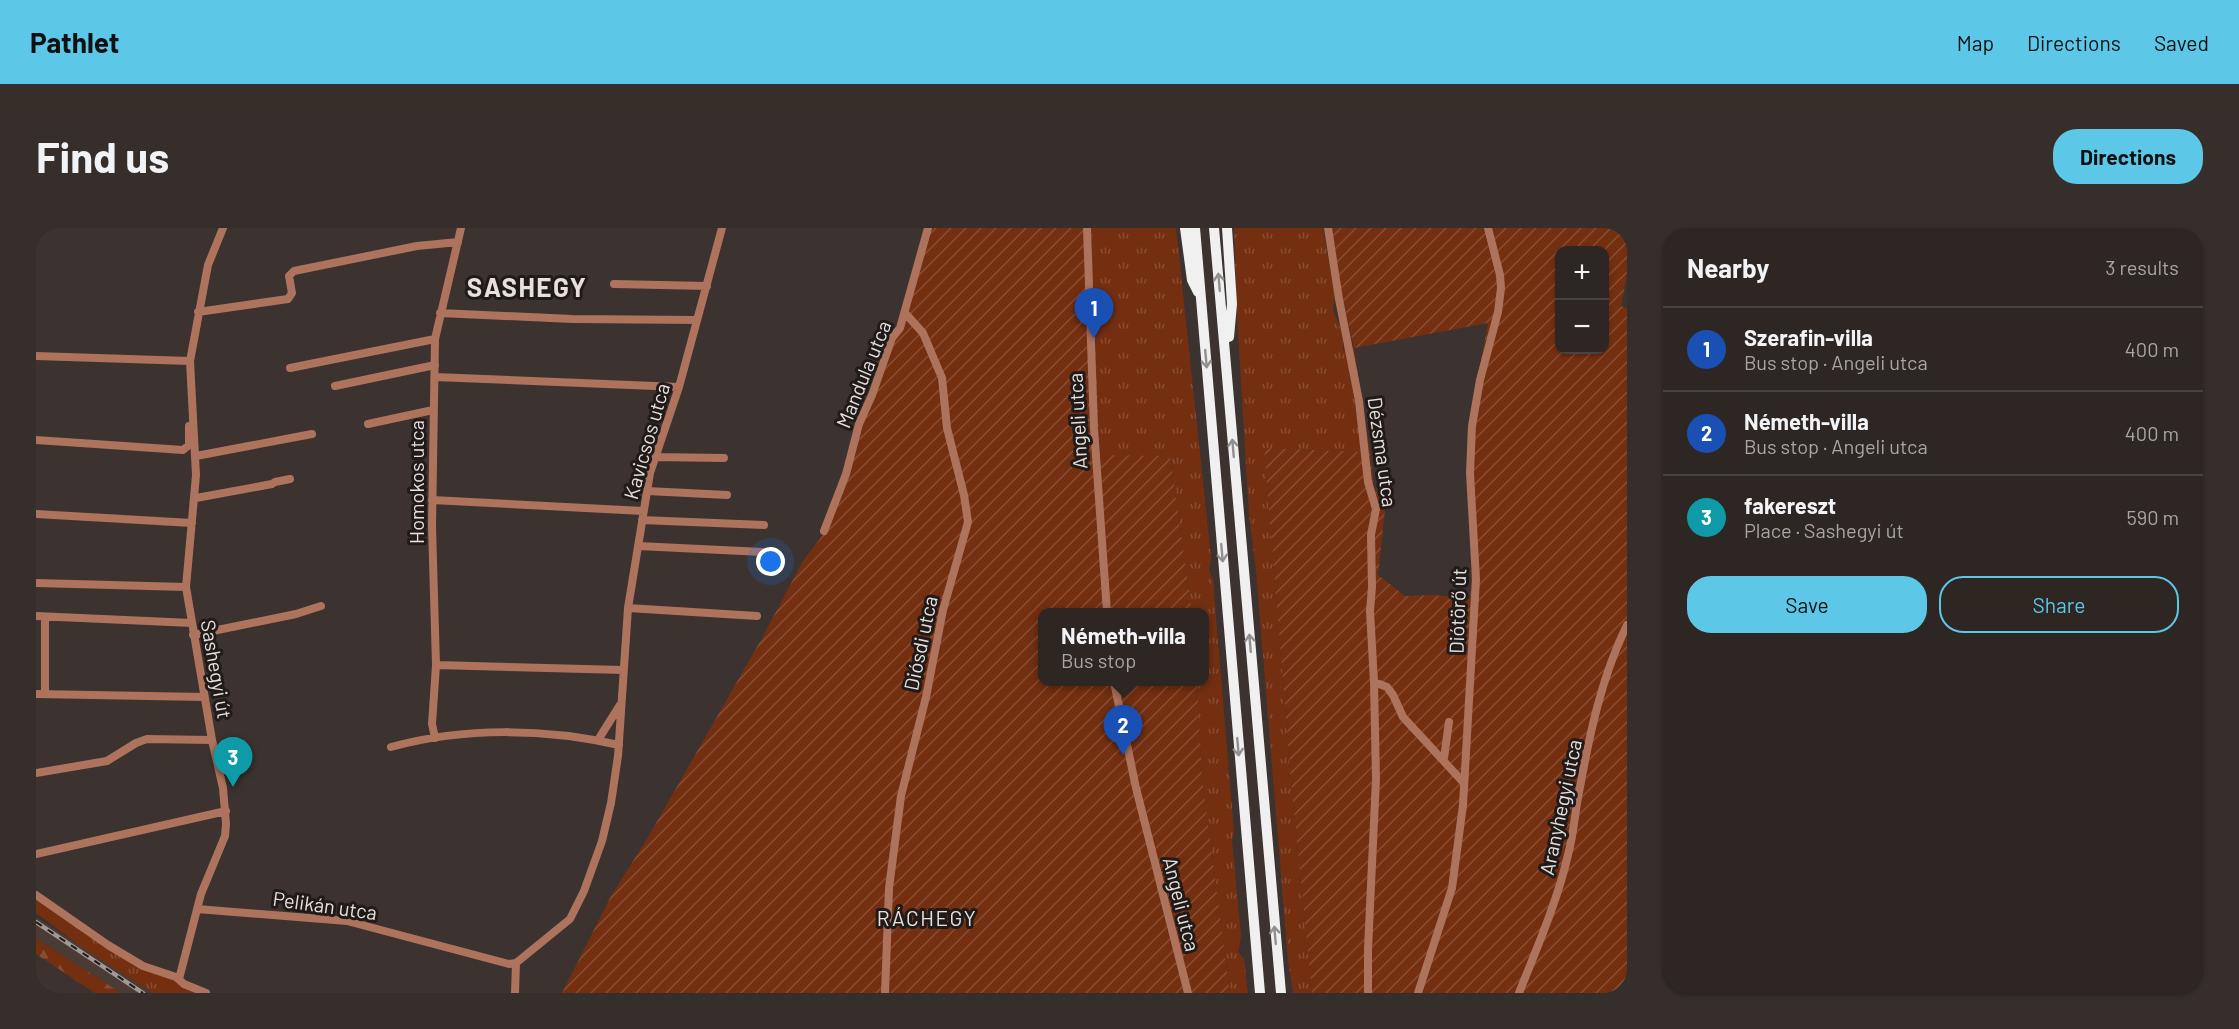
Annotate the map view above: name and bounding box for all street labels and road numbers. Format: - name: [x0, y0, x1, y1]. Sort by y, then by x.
- street label: Mandula utca: [831, 317, 895, 431]
- street label: Angeli utca: [1062, 372, 1092, 470]
- street label: Kavicsos utca: [618, 380, 674, 502]
- street label: Dézsma utca: [1363, 396, 1403, 508]
- street label: Homokos utca: [404, 420, 428, 544]
- street label: Diótörő út: [1444, 568, 1470, 654]
- street label: Diósdi utca: [898, 593, 942, 693]
- street label: Sashegyi út: [197, 618, 237, 720]
- street label: Aranyhegyi utca: [1534, 737, 1586, 877]
- street label: Angeli utca: [1159, 854, 1205, 954]
- street label: Pelikán utca: [271, 886, 379, 924]

